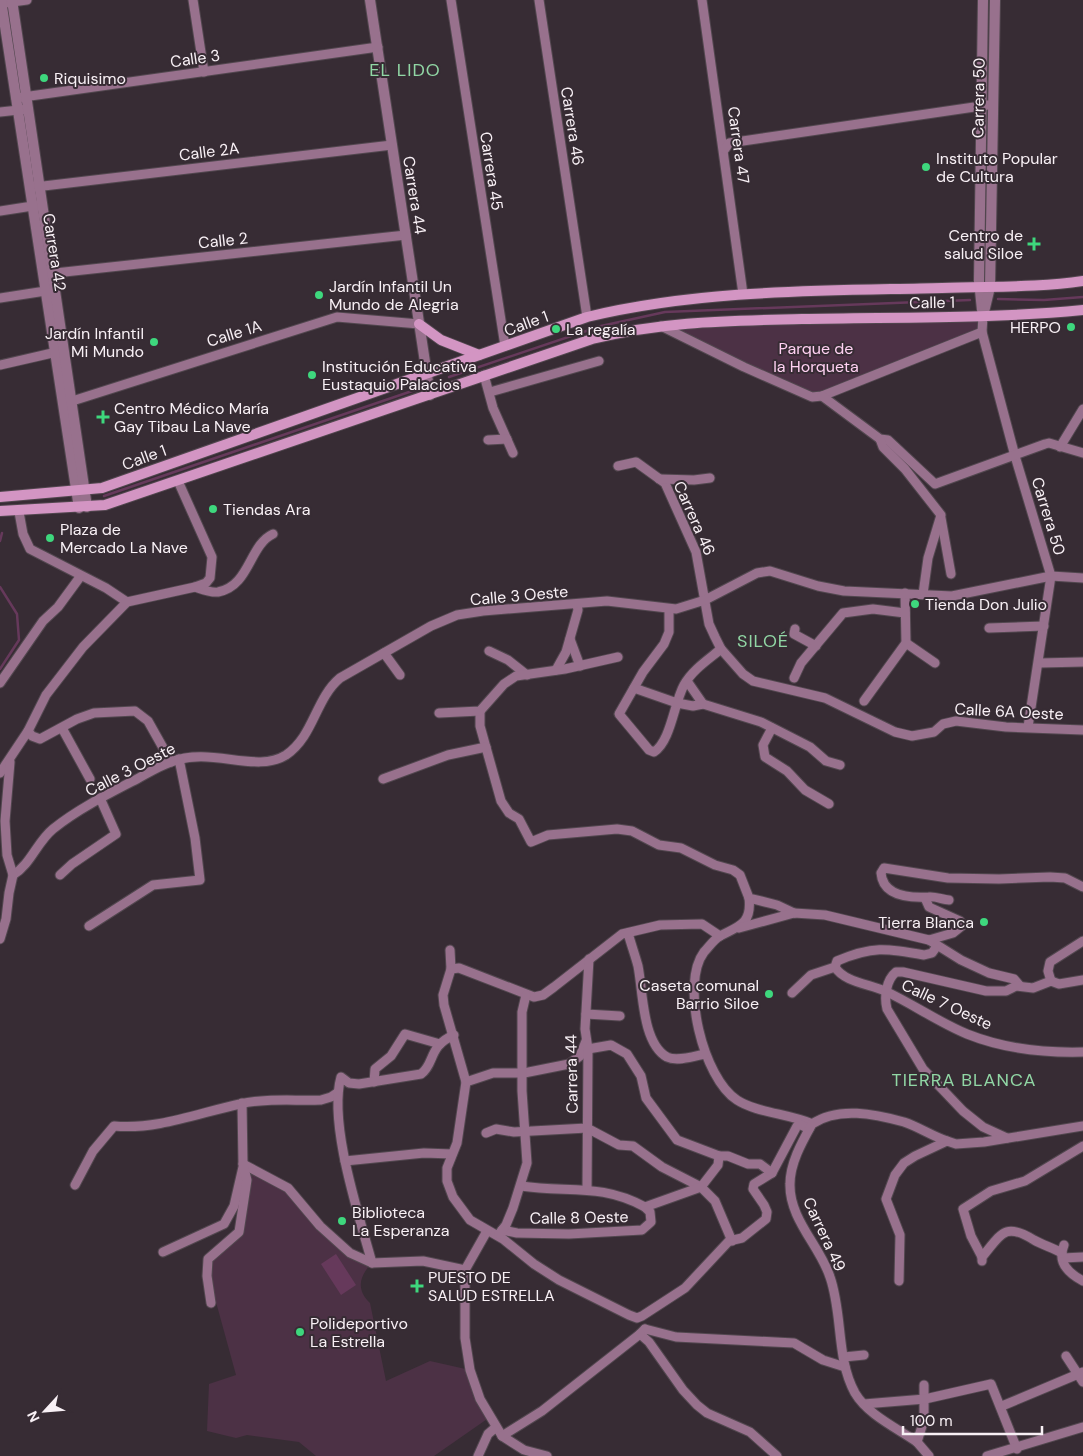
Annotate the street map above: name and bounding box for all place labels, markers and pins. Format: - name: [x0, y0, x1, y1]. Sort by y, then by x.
- place label: Riquisimo: [54, 68, 126, 89]
- marker: Riquisimo: [38, 72, 50, 84]
- place label: Instituto Popular de Cultura: [936, 148, 1058, 187]
- marker: Instituto Popular de Cultura: [920, 161, 932, 173]
- place label: Centro de salud Siloe: [944, 225, 1023, 264]
- marker: Centro de salud Siloe: [1027, 237, 1041, 251]
- place label: Jardín Infantil Un Mundo de Alegria: [329, 276, 459, 315]
- marker: Jardín Infantil Un Mundo de Alegria: [313, 289, 325, 301]
- place label: HERPO: [1010, 317, 1061, 338]
- place label: La regalía: [566, 319, 636, 340]
- marker: HERPO: [1065, 321, 1077, 333]
- place label: Jardín Infantil Mi Mundo: [45, 323, 144, 362]
- marker: La regalía: [550, 323, 562, 335]
- marker: Jardín Infantil Mi Mundo: [148, 336, 160, 348]
- place label: Institución Educativa Eustaquio Palacios: [322, 356, 477, 395]
- marker: Institución Educativa Eustaquio Palacios: [306, 369, 318, 381]
- place label: Centro Médico María Gay Tibau La Nave: [114, 398, 269, 437]
- marker: Centro Médico María Gay Tibau La Nave: [96, 410, 110, 424]
- place label: Tiendas Ara: [223, 499, 310, 520]
- marker: Tiendas Ara: [207, 503, 219, 515]
- place label: Plaza de Mercado La Nave: [60, 519, 188, 558]
- marker: Plaza de Mercado La Nave: [44, 532, 56, 544]
- place label: Tienda Don Julio: [925, 594, 1047, 615]
- marker: Tienda Don Julio: [909, 598, 921, 610]
- place label: Tierra Blanca: [878, 912, 974, 933]
- marker: Tierra Blanca: [978, 916, 990, 928]
- place label: Caseta comunal Barrio Siloe: [639, 975, 759, 1014]
- marker: Caseta comunal Barrio Siloe: [763, 988, 775, 1000]
- place label: Biblioteca La Esperanza: [352, 1202, 449, 1241]
- marker: Biblioteca La Esperanza: [336, 1215, 348, 1227]
- place label: PUESTO DE SALUD ESTRELLA: [428, 1267, 555, 1306]
- marker: PUESTO DE SALUD ESTRELLA: [410, 1279, 424, 1293]
- place label: Polideportivo La Estrella: [310, 1313, 408, 1352]
- marker: Polideportivo La Estrella: [294, 1326, 306, 1338]

